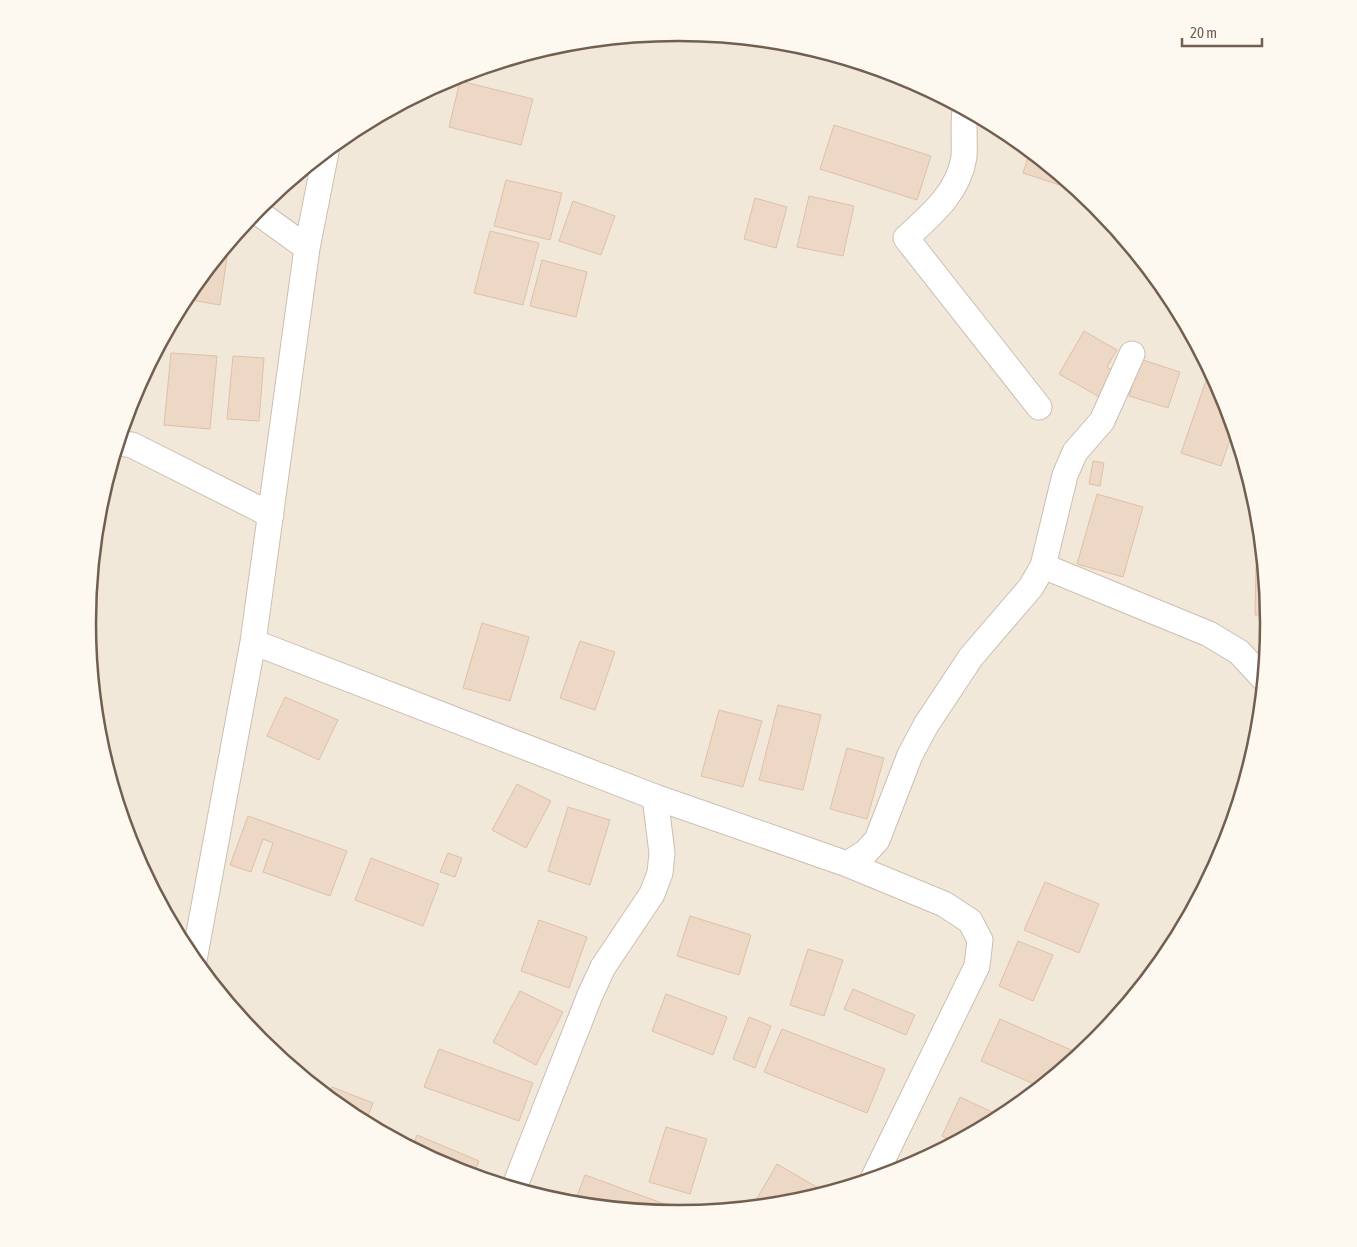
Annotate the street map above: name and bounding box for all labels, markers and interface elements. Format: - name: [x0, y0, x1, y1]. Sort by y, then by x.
- scale bar: [1182, 15, 1262, 47]
- text: 20 m: [1190, 24, 1217, 41]

